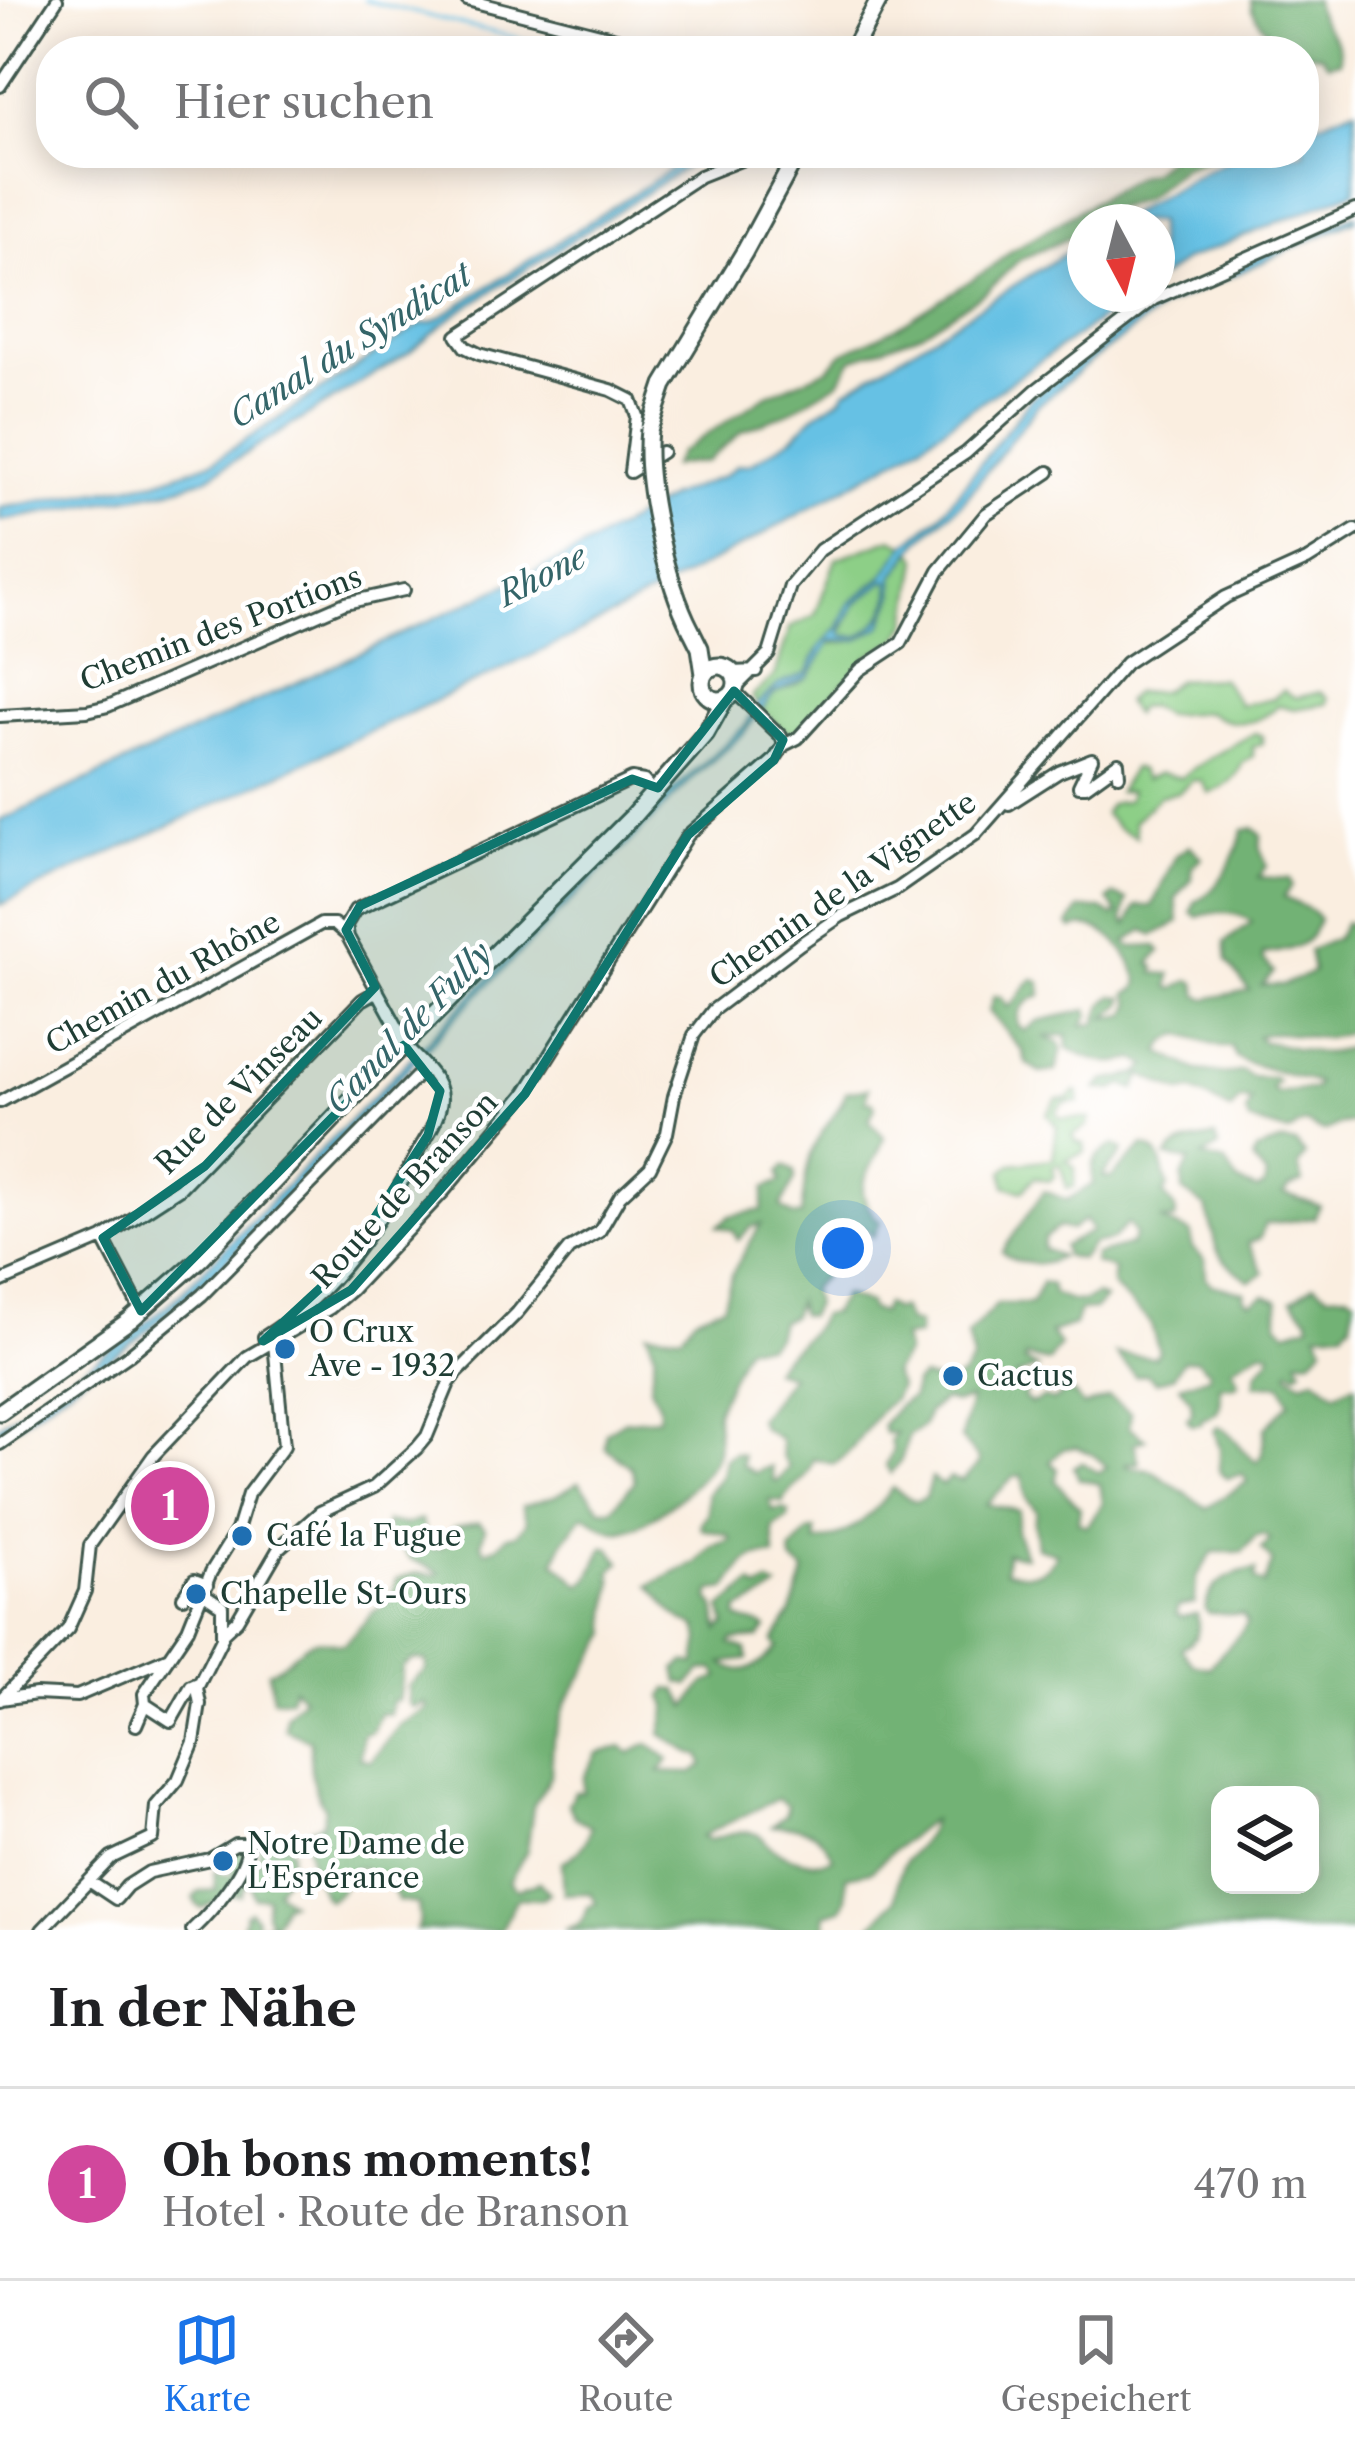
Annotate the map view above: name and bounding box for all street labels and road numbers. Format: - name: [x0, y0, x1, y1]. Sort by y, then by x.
- street label: Chemin des Portions: [75, 558, 367, 699]
- street label: Chemin de la Vignette: [702, 784, 983, 996]
- street label: Chemin du Rhône: [39, 903, 286, 1062]
- street label: Rue de Vinseau: [147, 999, 330, 1182]
- street label: Route de Branson: [304, 1084, 505, 1296]

